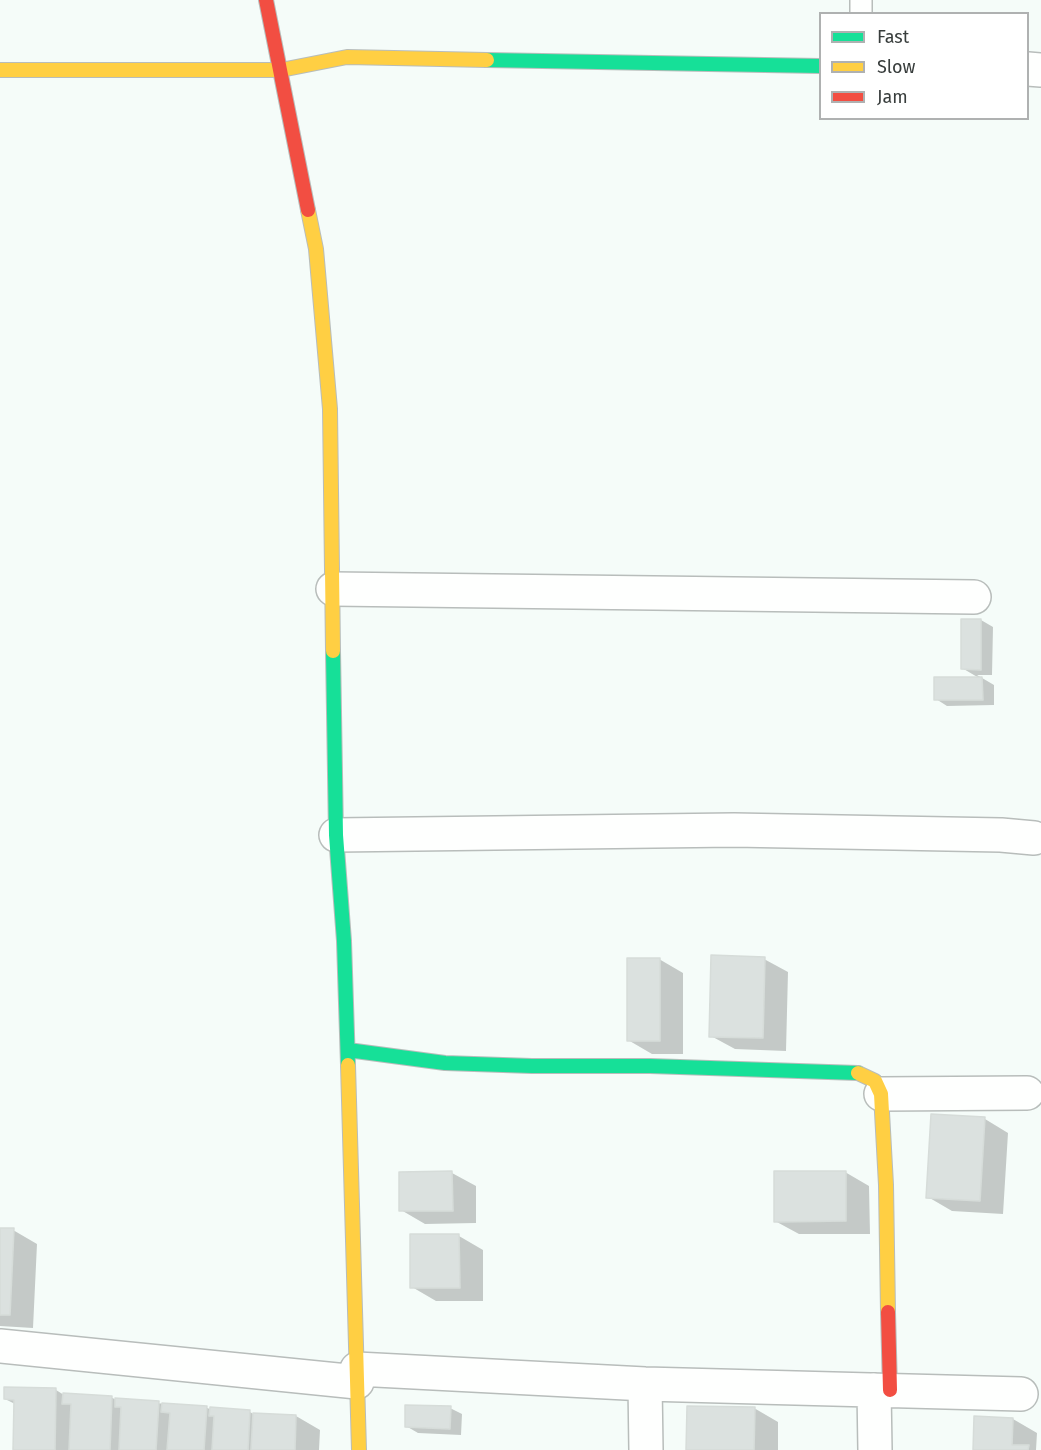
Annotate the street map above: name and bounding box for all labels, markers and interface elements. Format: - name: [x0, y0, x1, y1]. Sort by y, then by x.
- legend: [819, 12, 1029, 120]
- text: Fast: [877, 26, 909, 48]
- text: Slow: [877, 56, 915, 78]
- text: Jam: [877, 86, 908, 108]

